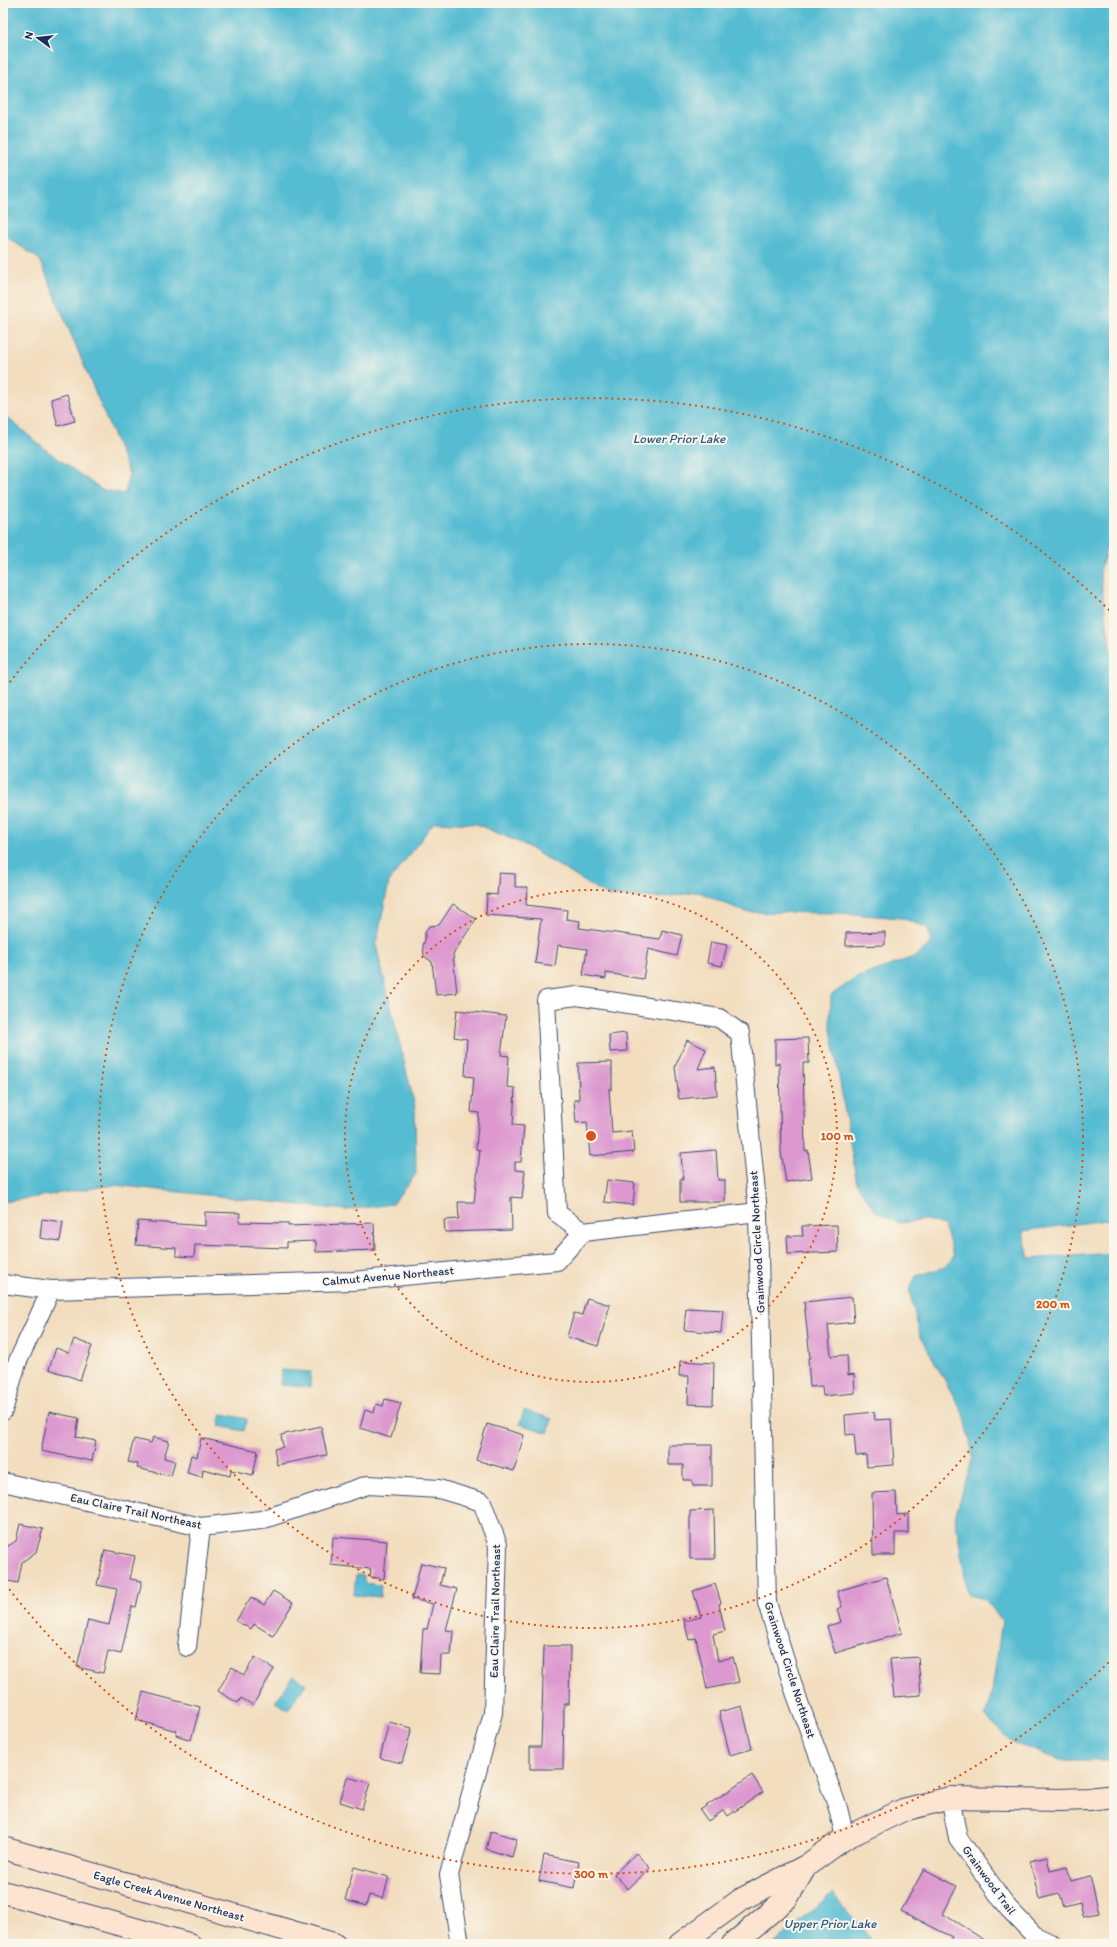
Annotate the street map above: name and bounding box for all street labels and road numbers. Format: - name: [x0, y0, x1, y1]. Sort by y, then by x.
- street label: Grainwood Circle Northeast: [746, 1170, 768, 1314]
- street label: Calmut Avenue Northeast: [322, 1263, 455, 1289]
- street label: Eau Claire Trail Northeast: [69, 1490, 203, 1532]
- street label: Eau Claire Trail Northeast: [487, 1543, 503, 1678]
- street label: Grainwood Circle Northeast: [761, 1600, 819, 1741]
- street label: Grainwood Trail: [959, 1843, 1019, 1918]
- street label: Eagle Creek Avenue Northeast: [92, 1868, 247, 1924]

